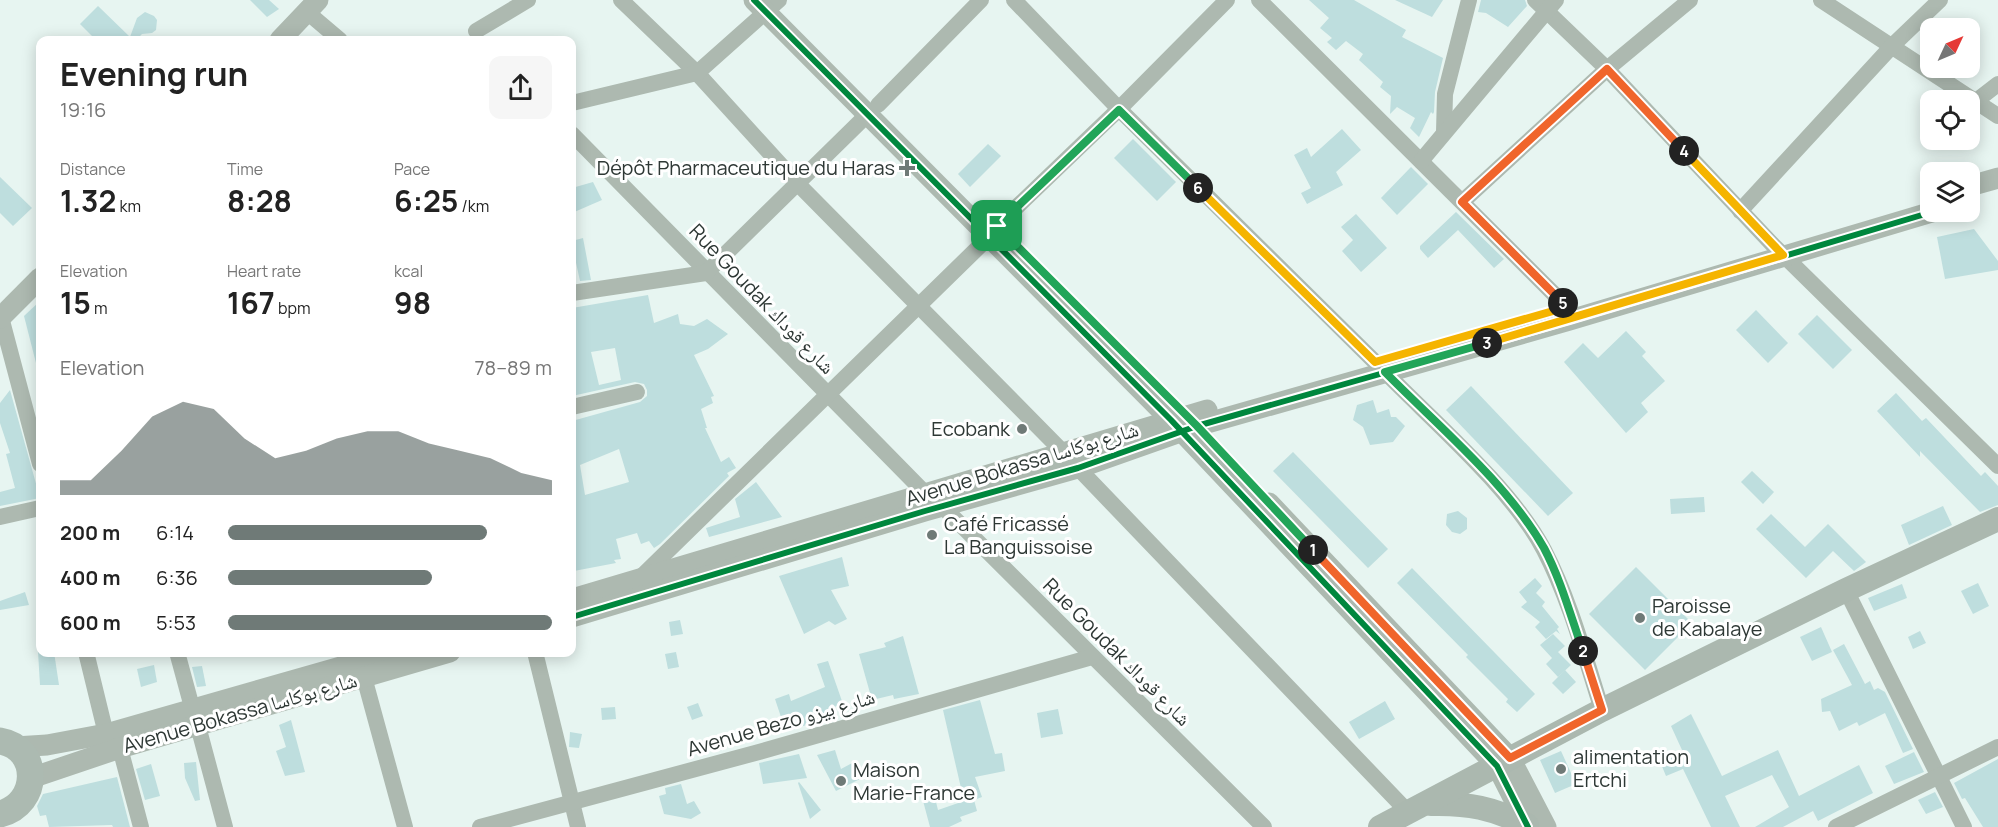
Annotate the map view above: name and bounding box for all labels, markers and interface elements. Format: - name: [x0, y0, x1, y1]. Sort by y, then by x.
- north arrow: [1920, 18, 1980, 78]
- map controls: [1920, 18, 1980, 222]
- text: Evening run: [60, 51, 248, 96]
- button: share: [489, 56, 552, 119]
- button: locate: [1920, 90, 1980, 150]
- text: 19:16: [60, 96, 106, 123]
- pin: 4: [1669, 136, 1699, 166]
- text: 4: [1679, 140, 1689, 162]
- place label: Dépôt Pharmaceutique du Haras: [597, 154, 895, 181]
- text: Distance: [60, 158, 126, 180]
- text: Time: [227, 158, 263, 180]
- text: Pace: [394, 158, 430, 180]
- marker: Dépôt Pharmaceutique du Haras: [900, 161, 914, 175]
- button: layers: [1920, 162, 1980, 222]
- pin: 6: [1183, 173, 1213, 203]
- text: 6: [1193, 177, 1203, 199]
- text: 1.32: [60, 180, 116, 221]
- text: 8:28: [227, 180, 292, 221]
- text: 6:25: [394, 180, 458, 221]
- text: km: [116, 195, 141, 217]
- text: /km: [458, 195, 489, 217]
- pin: [971, 200, 1022, 251]
- icon: arrive: [980, 209, 1013, 242]
- street label: Rue Goudak شارع قوداك: [684, 218, 841, 380]
- text: Elevation: [60, 260, 128, 282]
- text: Heart rate: [227, 260, 301, 282]
- text: kcal: [394, 260, 423, 282]
- text: 15: [60, 282, 91, 323]
- text: 167: [227, 282, 275, 323]
- text: 98: [394, 282, 431, 323]
- pin: 5: [1548, 288, 1578, 318]
- text: 5: [1558, 292, 1568, 314]
- text: m: [91, 297, 108, 319]
- text: bpm: [275, 297, 311, 319]
- pin: 3: [1472, 328, 1502, 358]
- text: 3: [1482, 332, 1492, 354]
- text: Elevation: [60, 354, 144, 381]
- text: 78–89 m: [475, 354, 552, 381]
- street label: Avenue Bokassa شارع بوكاسا: [902, 415, 1142, 512]
- place label: Ecobank: [931, 415, 1011, 442]
- marker: Ecobank: [1015, 422, 1029, 436]
- place label: Café Fricassé La Banguissoise: [944, 510, 1093, 560]
- text: 200 m: [60, 519, 120, 546]
- text: 6:14: [156, 519, 194, 546]
- marker: Café Fricassé La Banguissoise: [925, 528, 939, 542]
- pin: 1: [1298, 535, 1328, 565]
- text: 1: [1309, 539, 1317, 561]
- text: 400 m: [60, 564, 120, 591]
- text: 6:36: [156, 564, 198, 591]
- street label: Rue Goudak شارع قوداك: [1038, 572, 1197, 731]
- place label: Paroisse de Kabalaye: [1652, 592, 1763, 642]
- text: 600 m: [60, 609, 121, 636]
- text: 5:53: [156, 609, 196, 636]
- marker: Paroisse de Kabalaye: [1633, 611, 1647, 625]
- pin: 2: [1568, 636, 1598, 666]
- text: 2: [1578, 640, 1588, 662]
- street label: Avenue Bokassa شارع بوكاسا: [120, 666, 360, 759]
- street label: Avenue Bezo شارع بيزو: [684, 683, 878, 762]
- place label: alimentation Ertchi: [1573, 743, 1689, 793]
- place label: Maison Marie-France: [853, 756, 975, 806]
- marker: alimentation Ertchi: [1554, 762, 1568, 776]
- marker: Maison Marie-France: [834, 774, 848, 788]

